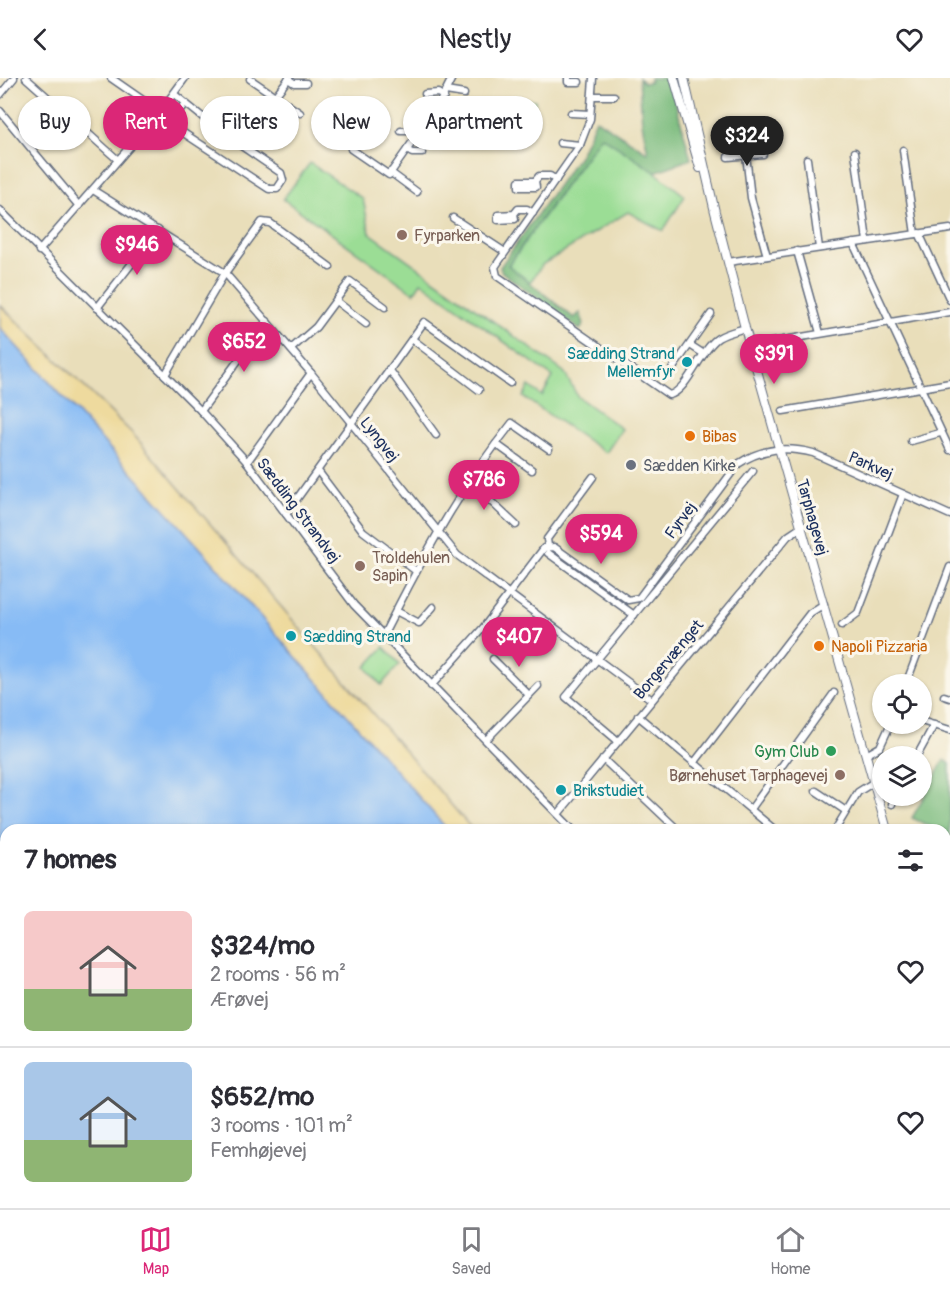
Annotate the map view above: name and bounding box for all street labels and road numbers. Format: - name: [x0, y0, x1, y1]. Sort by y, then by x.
- street label: Lyngvej: [355, 413, 403, 466]
- street label: Parkvej: [845, 447, 896, 485]
- street label: Sædding Strandvej: [252, 454, 344, 567]
- street label: Tarphagevej: [792, 477, 832, 558]
- street label: Fyrvej: [661, 498, 701, 543]
- street label: Borgervænget: [630, 615, 708, 704]

